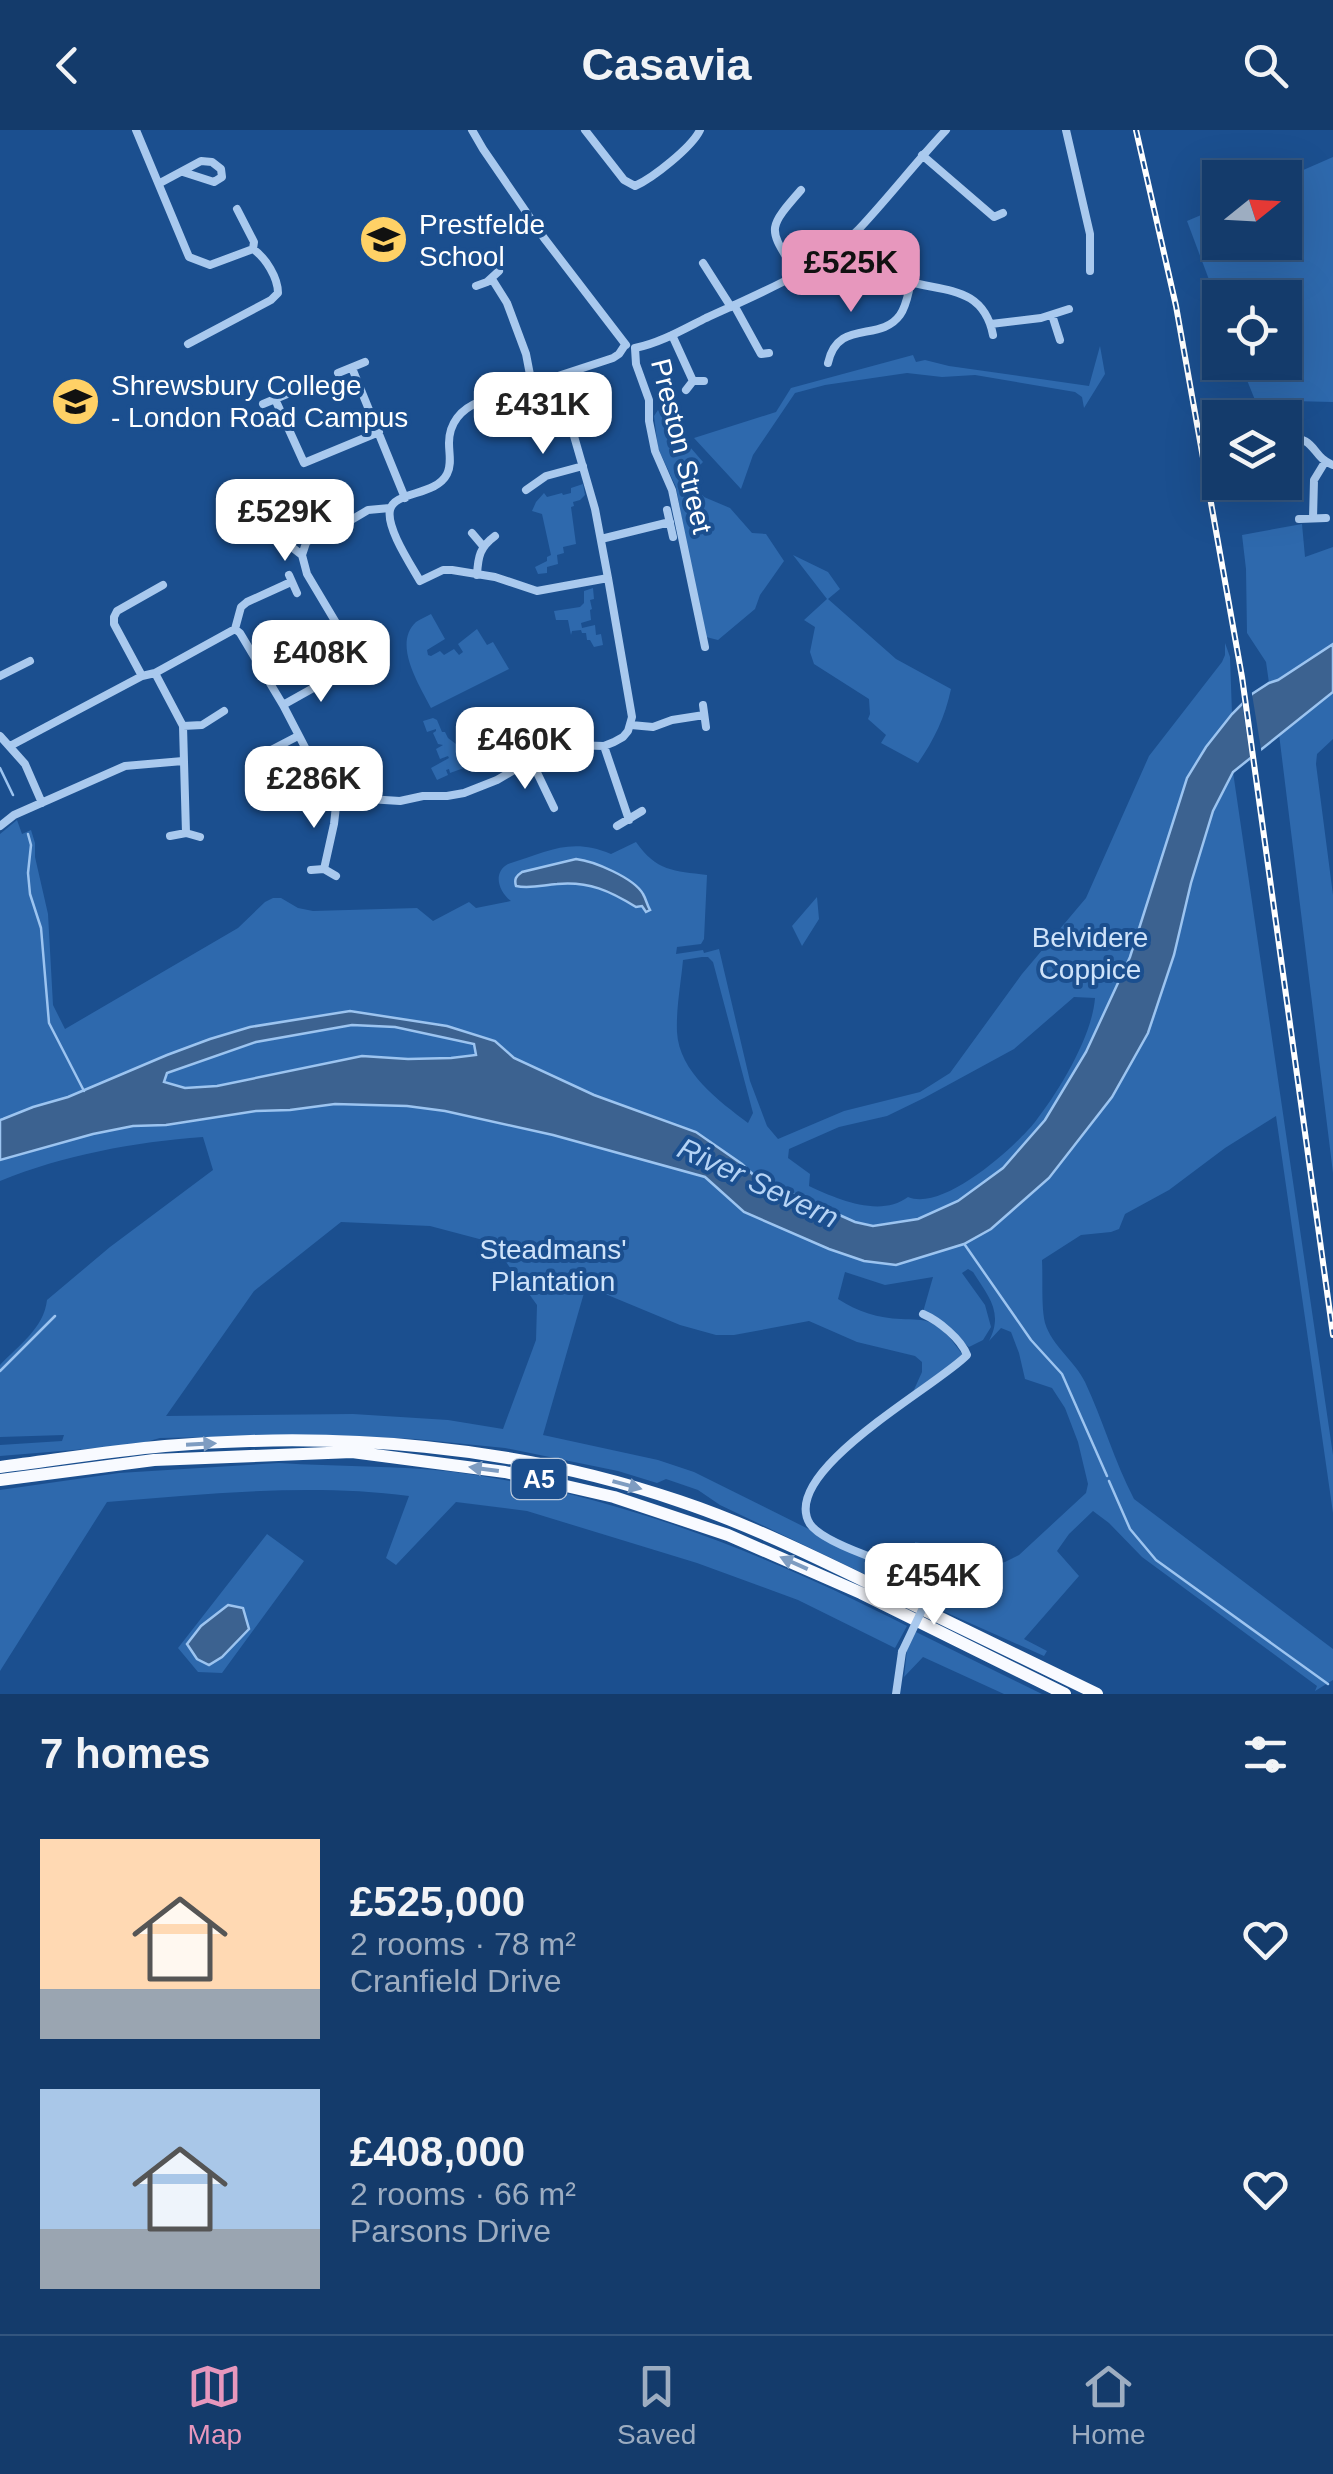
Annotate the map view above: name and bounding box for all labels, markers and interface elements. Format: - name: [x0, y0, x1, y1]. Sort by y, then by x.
- icon: back: [40, 38, 95, 93]
- icon: search: [1238, 38, 1293, 93]
- text: Casavia: [581, 39, 752, 90]
- north arrow: [1202, 160, 1302, 260]
- map controls: [1202, 160, 1302, 500]
- place label: Prestfelde School: [419, 209, 545, 272]
- school or university icon: Prestfelde School: [358, 214, 410, 266]
- pin: £525K: [781, 230, 921, 315]
- text: £525K: [804, 244, 898, 280]
- button: locate: [1202, 280, 1302, 380]
- street label: Preston Street: [645, 356, 718, 537]
- place label: Shrewsbury College - London Road Campus: [111, 370, 408, 433]
- pin: £431K: [473, 372, 613, 457]
- school or university icon: Shrewsbury College - London Road Campus: [50, 375, 102, 427]
- text: £431K: [496, 386, 590, 422]
- button: layers: [1202, 400, 1302, 500]
- pin: £529K: [215, 479, 355, 564]
- text: £529K: [238, 493, 332, 529]
- pin: £408K: [251, 620, 391, 705]
- text: £408K: [274, 634, 368, 670]
- pin: £460K: [455, 707, 595, 792]
- text: £460K: [478, 721, 572, 757]
- pin: £286K: [244, 746, 384, 831]
- text: £286K: [267, 760, 361, 796]
- park label: Belvidere Coppice: [1032, 922, 1148, 985]
- water label: River Severn: [673, 1131, 844, 1234]
- park label: Steadmans' Plantation: [480, 1234, 627, 1297]
- one-way arrow: [186, 1436, 218, 1452]
- road number: A5: [512, 1459, 566, 1499]
- one-way arrow: [468, 1460, 499, 1476]
- one-way arrow: [612, 1477, 643, 1493]
- pin: £454K: [864, 1543, 1004, 1628]
- one-way arrow: [779, 1555, 809, 1571]
- text: £454K: [887, 1557, 981, 1593]
- icon: filters: [1238, 1727, 1293, 1782]
- text: 7 homes: [40, 1730, 210, 1777]
- text: £525,000: [350, 1878, 525, 1925]
- icon: home: [120, 1879, 240, 1999]
- icon: heart: [1238, 1912, 1293, 1967]
- text: 2 rooms · 78 m²: [350, 1926, 576, 1962]
- text: Cranfield Drive: [350, 1963, 562, 1999]
- text: £408,000: [350, 2128, 525, 2175]
- icon: home: [120, 2129, 240, 2249]
- icon: heart: [1238, 2162, 1293, 2217]
- text: 2 rooms · 66 m²: [350, 2176, 576, 2212]
- text: Parsons Drive: [350, 2213, 551, 2249]
- tab: Map: [187, 2359, 242, 2451]
- tab: Saved: [617, 2359, 696, 2451]
- tab: Home: [1071, 2359, 1146, 2451]

